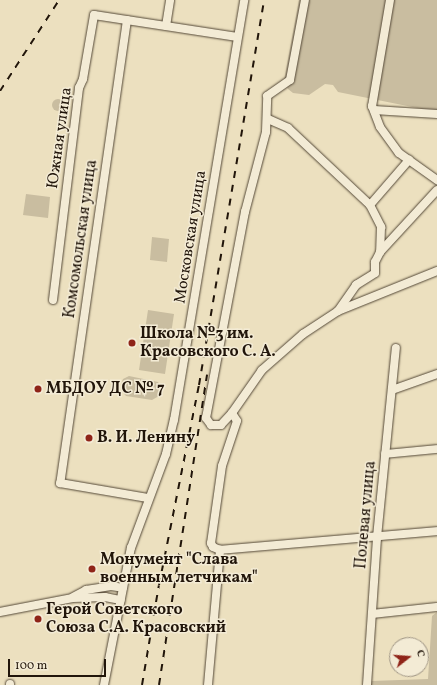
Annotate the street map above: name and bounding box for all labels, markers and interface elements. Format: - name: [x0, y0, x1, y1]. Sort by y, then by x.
- street label: Южная улица: [43, 86, 77, 190]
- street label: Комсомольская улица: [60, 158, 102, 320]
- street label: Московская улица: [171, 169, 211, 305]
- place label: Школа №3 им. Красовского С. А.: [140, 324, 276, 362]
- marker: Школа №3 им. Красовского С. А.: [127, 338, 137, 348]
- place label: МБДОУ ДС № 7: [46, 379, 165, 399]
- marker: МБДОУ ДС № 7: [33, 384, 43, 394]
- place label: В. И. Ленину: [97, 428, 195, 448]
- marker: В. И. Ленину: [84, 433, 94, 443]
- street label: Полевая улица: [352, 460, 380, 570]
- place label: Монумент "Слава военным летчикам": [100, 550, 258, 588]
- marker: Монумент "Слава военным летчикам": [87, 564, 97, 574]
- place label: Герой Советского Союза С.А. Красовский: [46, 600, 226, 638]
- marker: Герой Советского Союза С.А. Красовский: [33, 614, 43, 624]
- north arrow: [389, 637, 429, 677]
- text: С: [412, 648, 428, 659]
- scale bar: [10, 651, 108, 677]
- text: 100 m: [15, 658, 47, 674]

